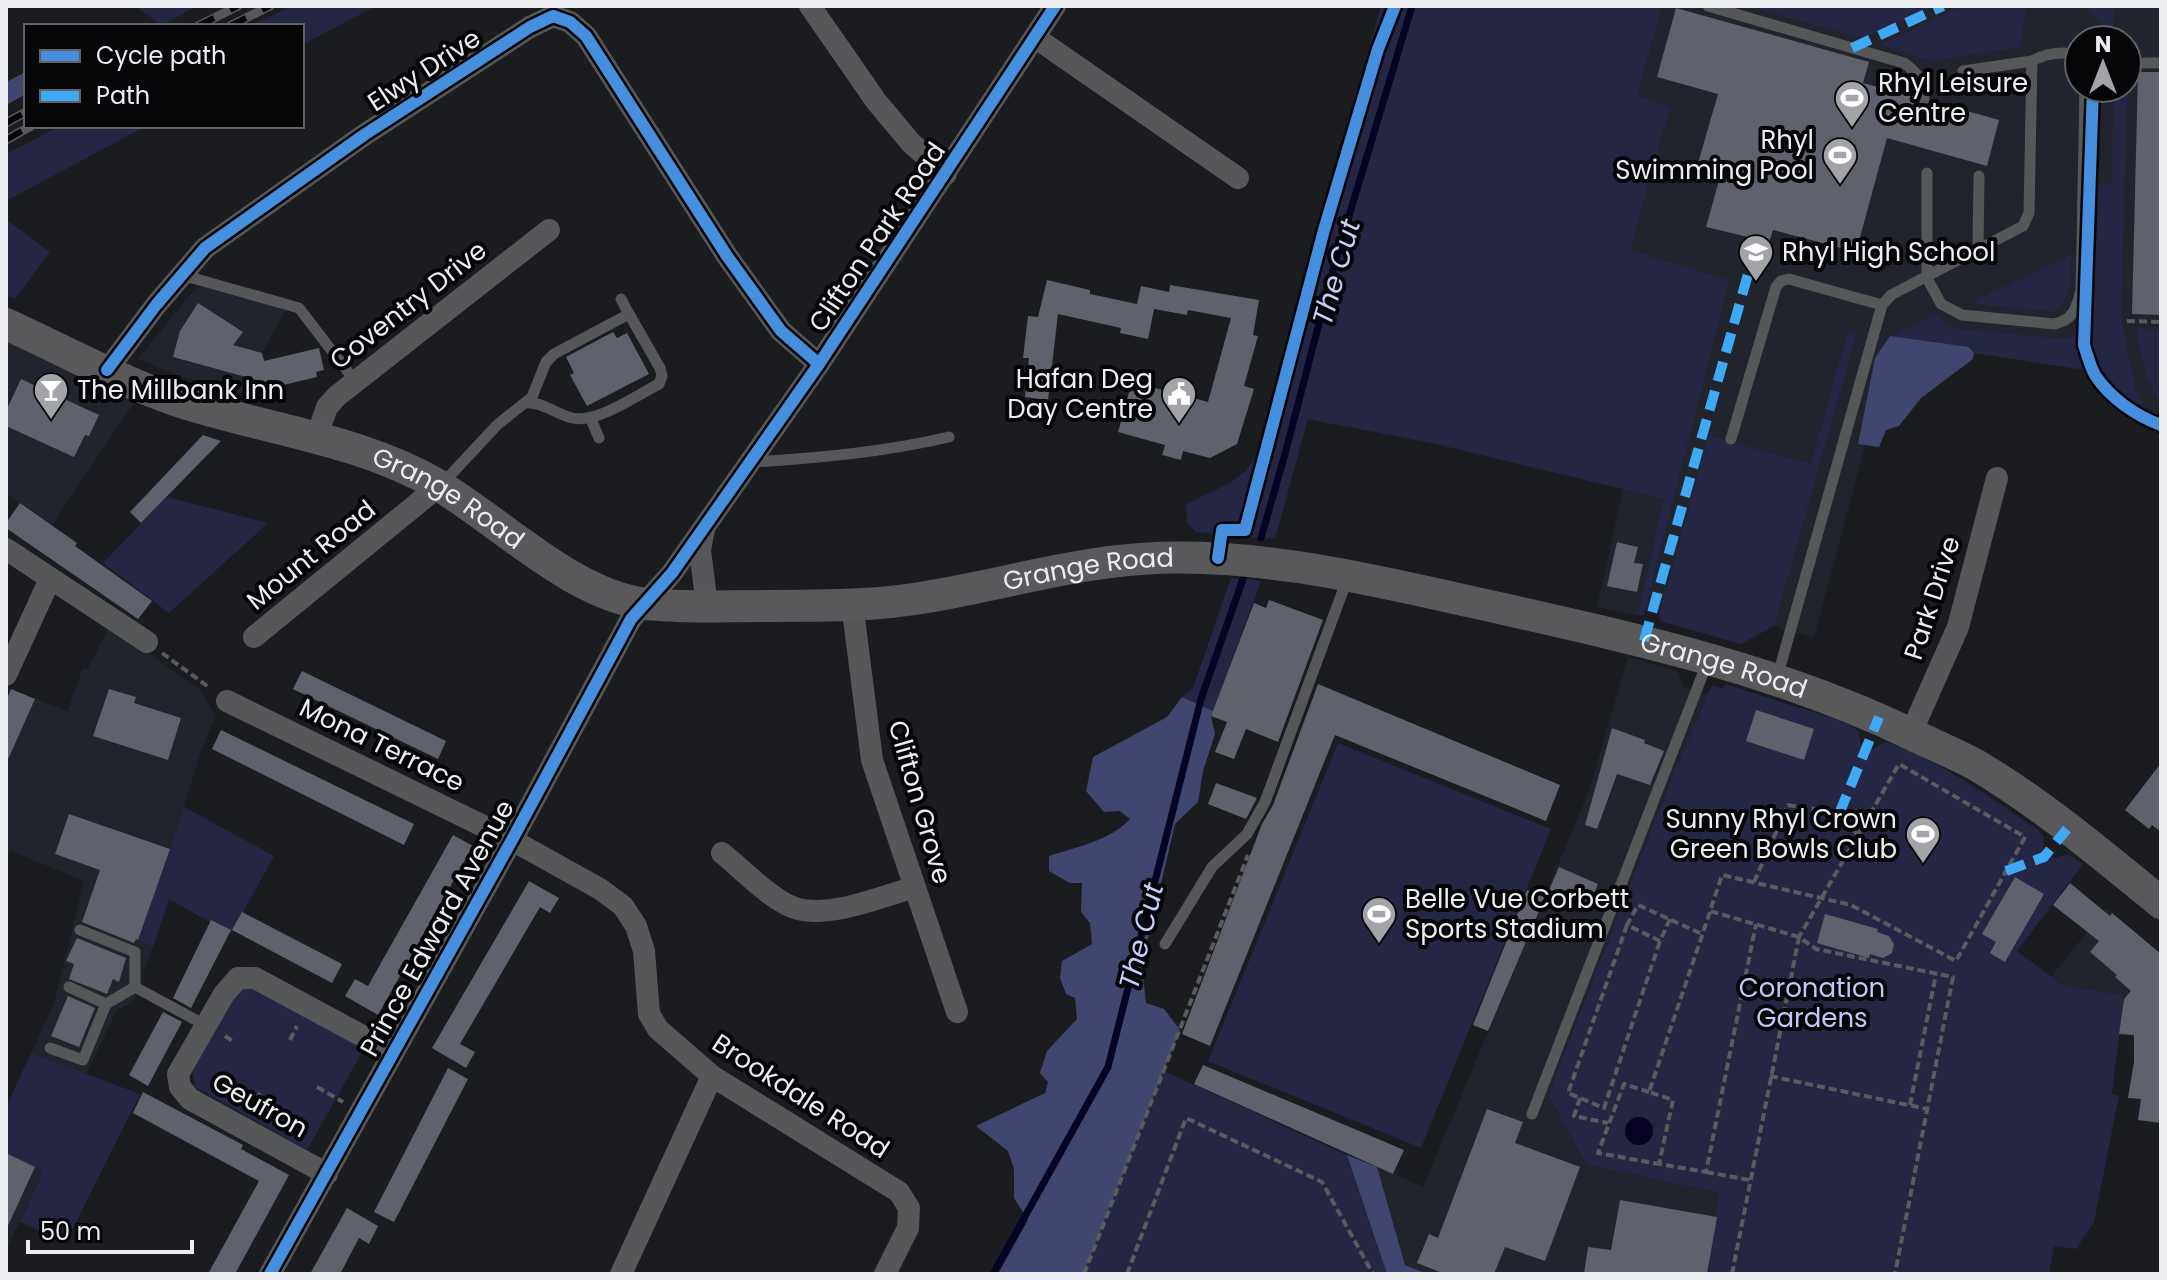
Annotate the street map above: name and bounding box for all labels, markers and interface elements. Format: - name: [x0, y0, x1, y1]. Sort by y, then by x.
- street label: Elwy Drive: [361, 20, 487, 120]
- legend: [24, 24, 304, 128]
- north arrow: [2063, 24, 2143, 104]
- text: N: [2095, 29, 2111, 60]
- text: Cycle path: [96, 39, 226, 72]
- place label: Rhyl Leisure Centre: [1878, 65, 2028, 131]
- text: Path: [96, 79, 150, 112]
- sports icon: Rhyl Leisure Centre: [1833, 79, 1871, 129]
- place label: Rhyl Swimming Pool: [1615, 122, 1814, 188]
- street label: Clifton Park Road: [800, 135, 954, 339]
- sports icon: Rhyl Swimming Pool: [1821, 136, 1859, 186]
- water label: The Cut: [1303, 214, 1370, 330]
- street label: Coventry Drive: [322, 232, 494, 378]
- school or university icon: Rhyl High School: [1737, 233, 1775, 283]
- place label: Rhyl High School: [1782, 234, 1995, 270]
- place label: Hafan Deg Day Centre: [1007, 361, 1153, 427]
- bar icon: The Millbank Inn: [32, 371, 70, 421]
- place label: The Millbank Inn: [77, 372, 284, 408]
- public building icon: Hafan Deg Day Centre: [1160, 375, 1198, 425]
- street label: Grange Road: [367, 439, 532, 558]
- street label: Mount Road: [239, 492, 383, 618]
- street label: Park Drive: [1895, 532, 1969, 664]
- street label: Grange Road: [1000, 540, 1174, 599]
- street label: Grange Road: [1636, 624, 1812, 707]
- street label: Mona Terrace: [294, 690, 470, 800]
- street label: Clifton Grove: [879, 716, 961, 888]
- street label: Prince Edward Avenue: [351, 793, 523, 1063]
- place label: Sunny Rhyl Crown Green Bowls Club: [1665, 801, 1897, 867]
- sports icon: Sunny Rhyl Crown Green Bowls Club: [1904, 815, 1942, 865]
- water label: The Cut: [1109, 878, 1174, 993]
- place label: Belle Vue Corbett Sports Stadium: [1405, 881, 1629, 947]
- sports icon: Belle Vue Corbett Sports Stadium: [1360, 895, 1398, 945]
- park label: Coronation Gardens: [1739, 970, 1885, 1036]
- street label: Brookdale Road: [705, 1025, 897, 1167]
- street label: Geufron: [206, 1064, 314, 1146]
- scale bar: [28, 1204, 192, 1254]
- text: 50 m: [40, 1215, 101, 1248]

